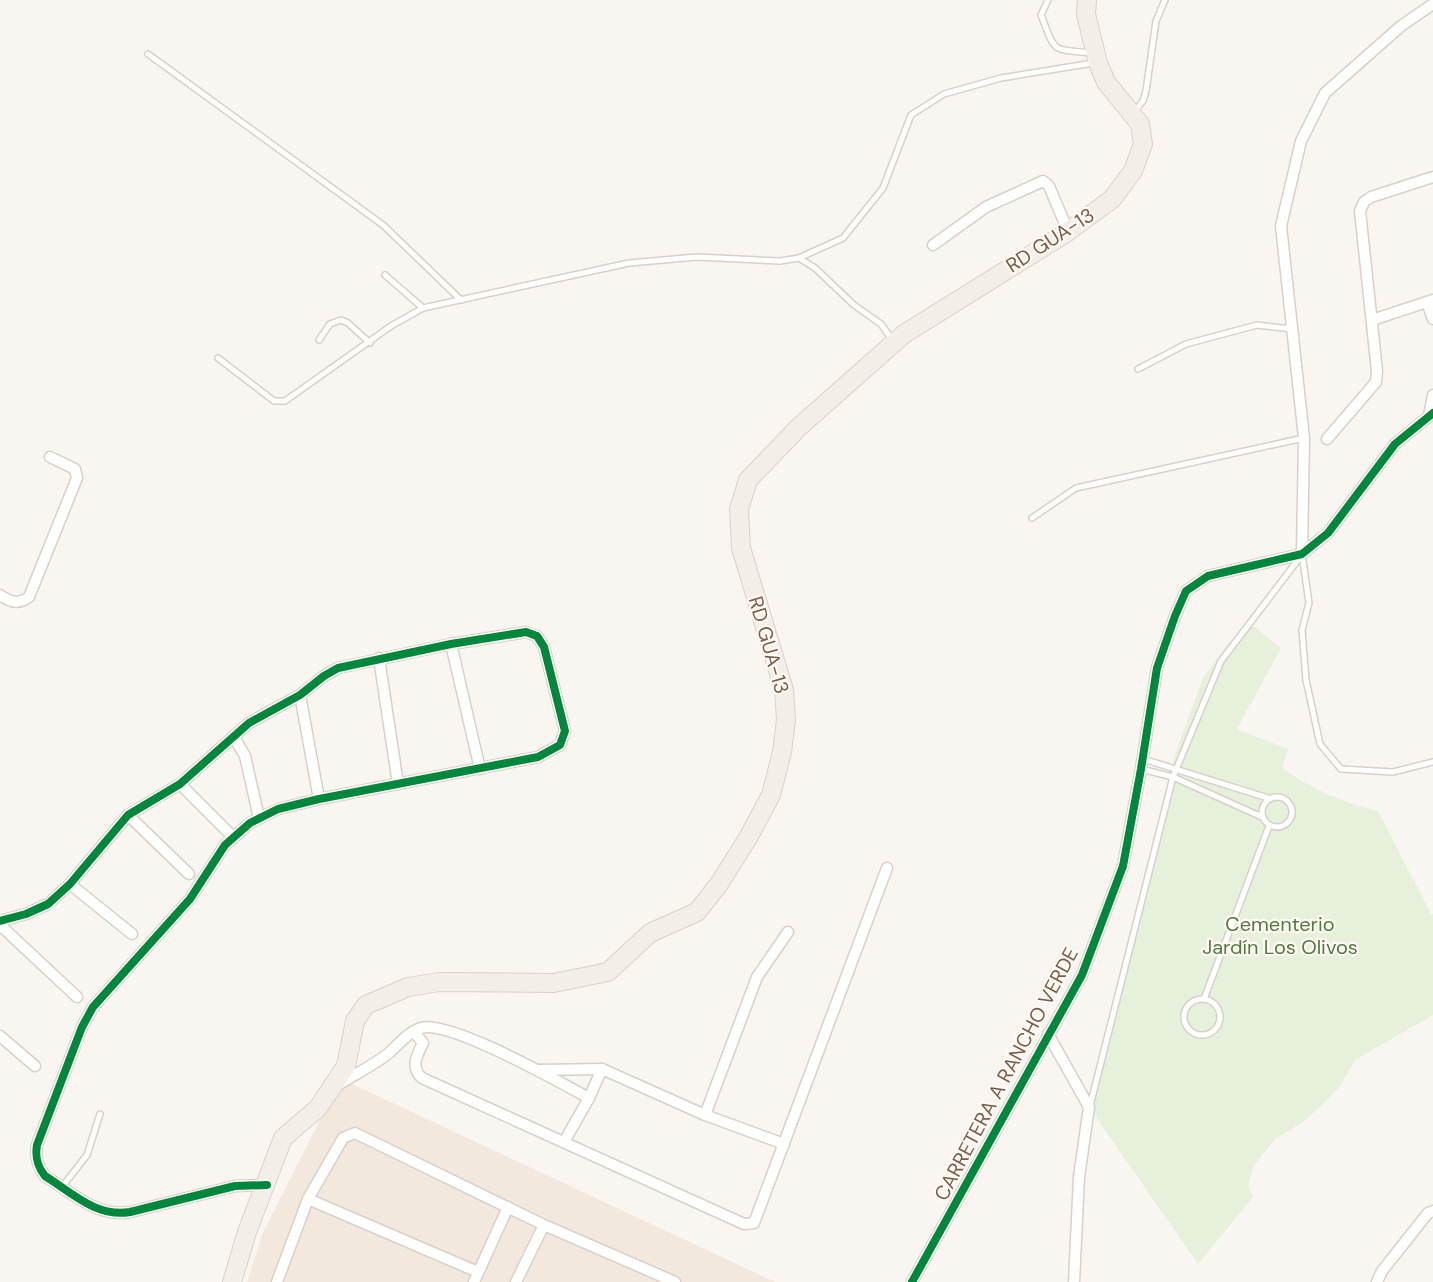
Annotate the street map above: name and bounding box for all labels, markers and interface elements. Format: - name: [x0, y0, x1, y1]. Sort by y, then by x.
- street label: RD GUA-13: [1001, 202, 1099, 278]
- street label: RD GUA-13: [743, 593, 795, 697]
- park label: Cementerio Jardín Los Olivos: [1202, 911, 1358, 960]
- street label: CARRETERA A RANCHO VERDE: [928, 943, 1084, 1205]

